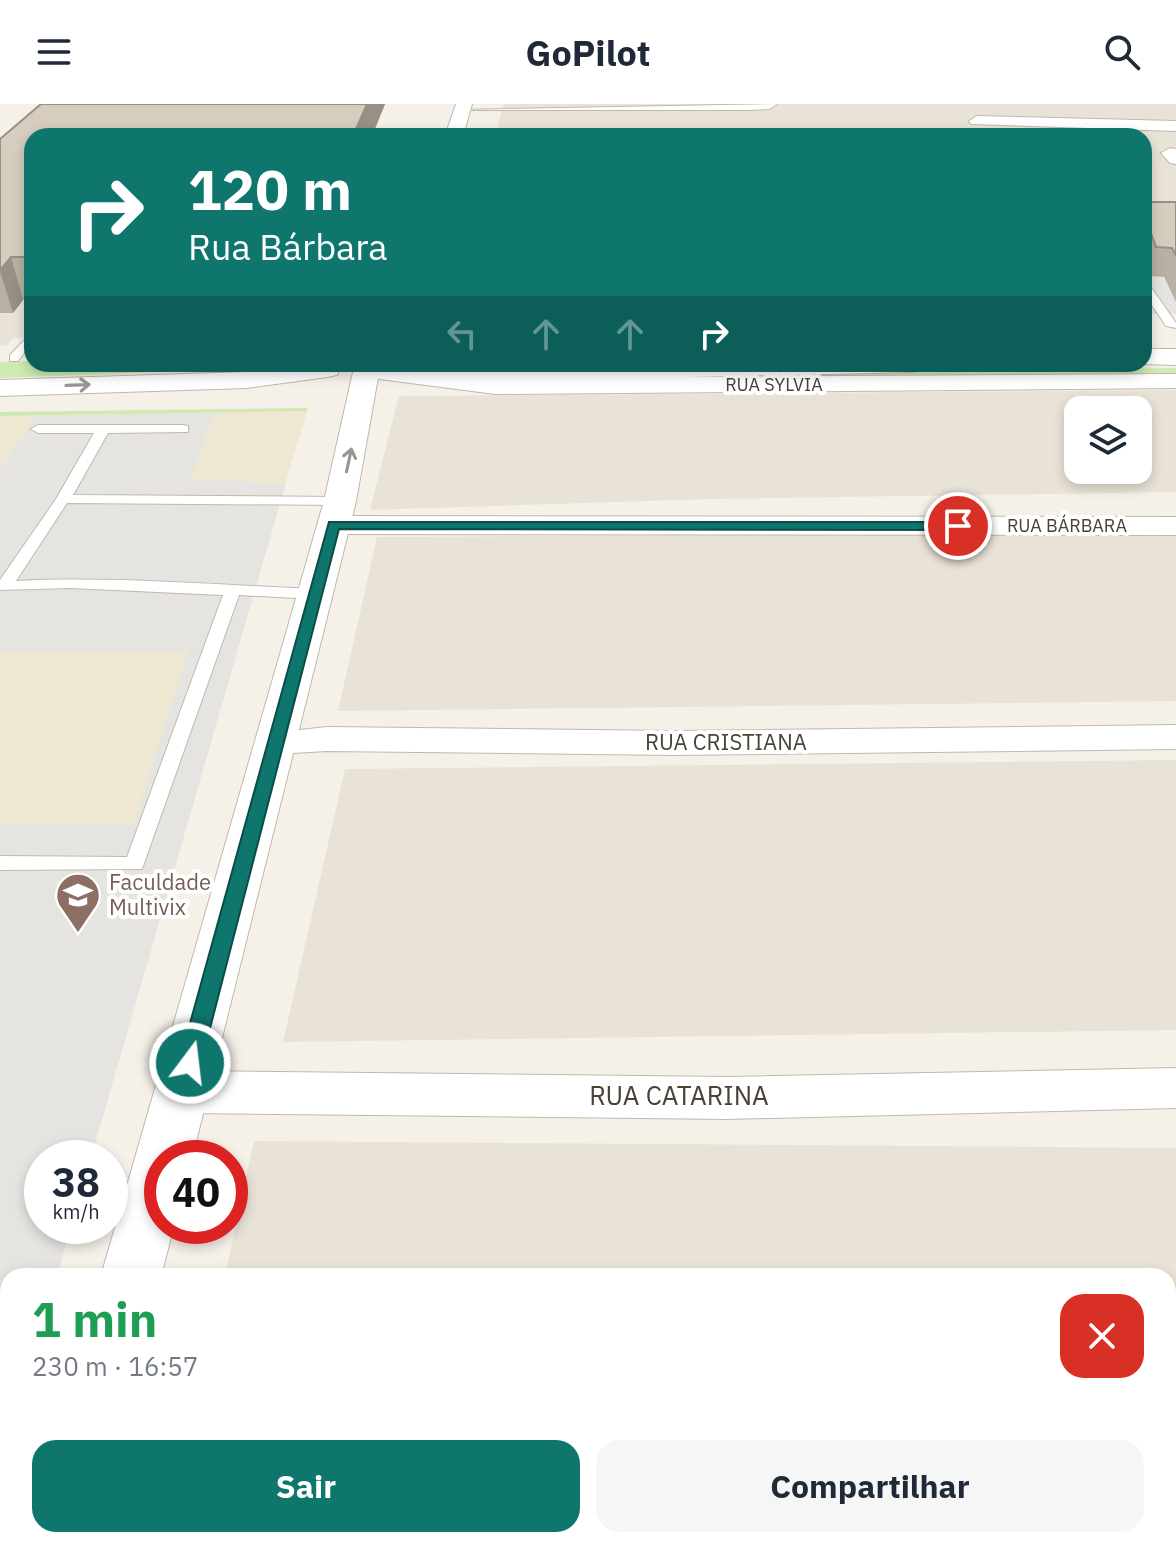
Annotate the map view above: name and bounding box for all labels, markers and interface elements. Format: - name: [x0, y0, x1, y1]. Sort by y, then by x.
- text: GoPilot: [526, 29, 650, 76]
- icon: menu: [32, 30, 76, 74]
- icon: search: [1100, 30, 1144, 74]
- text: 120 m: [188, 153, 352, 225]
- icon: right: [56, 160, 160, 264]
- text: Rua Bárbara: [188, 223, 388, 270]
- icon: left: [440, 312, 484, 356]
- icon: ahead: [524, 312, 568, 356]
- icon: ahead: [608, 312, 652, 356]
- icon: right: [692, 312, 736, 356]
- street label: RUA SYLVIA: [725, 373, 823, 396]
- one-way arrow: [64, 378, 91, 393]
- map controls: [1064, 396, 1152, 484]
- button: layers: [1064, 396, 1152, 484]
- one-way arrow: [342, 448, 357, 474]
- pin: [924, 492, 992, 560]
- icon: arrive: [936, 504, 980, 548]
- street label: RUA BÁRBARA: [1007, 514, 1127, 537]
- street label: RUA CRISTIANA: [645, 727, 807, 756]
- place label: Faculdade Multivix: [109, 867, 211, 921]
- school or university icon: Faculdade Multivix: [54, 871, 102, 934]
- position arrow: [148, 1021, 232, 1105]
- street label: RUA CATARINA: [589, 1078, 769, 1112]
- speed limit sign: 40: [144, 1140, 248, 1244]
- text: 38: [52, 1156, 100, 1208]
- text: km/h: [52, 1198, 100, 1225]
- text: 1 min: [32, 1288, 157, 1350]
- button: close: [1060, 1294, 1144, 1378]
- text: 230 m · 16:57: [32, 1349, 198, 1383]
- button: Sair: [32, 1440, 580, 1532]
- button: Compartilhar: [596, 1440, 1144, 1532]

